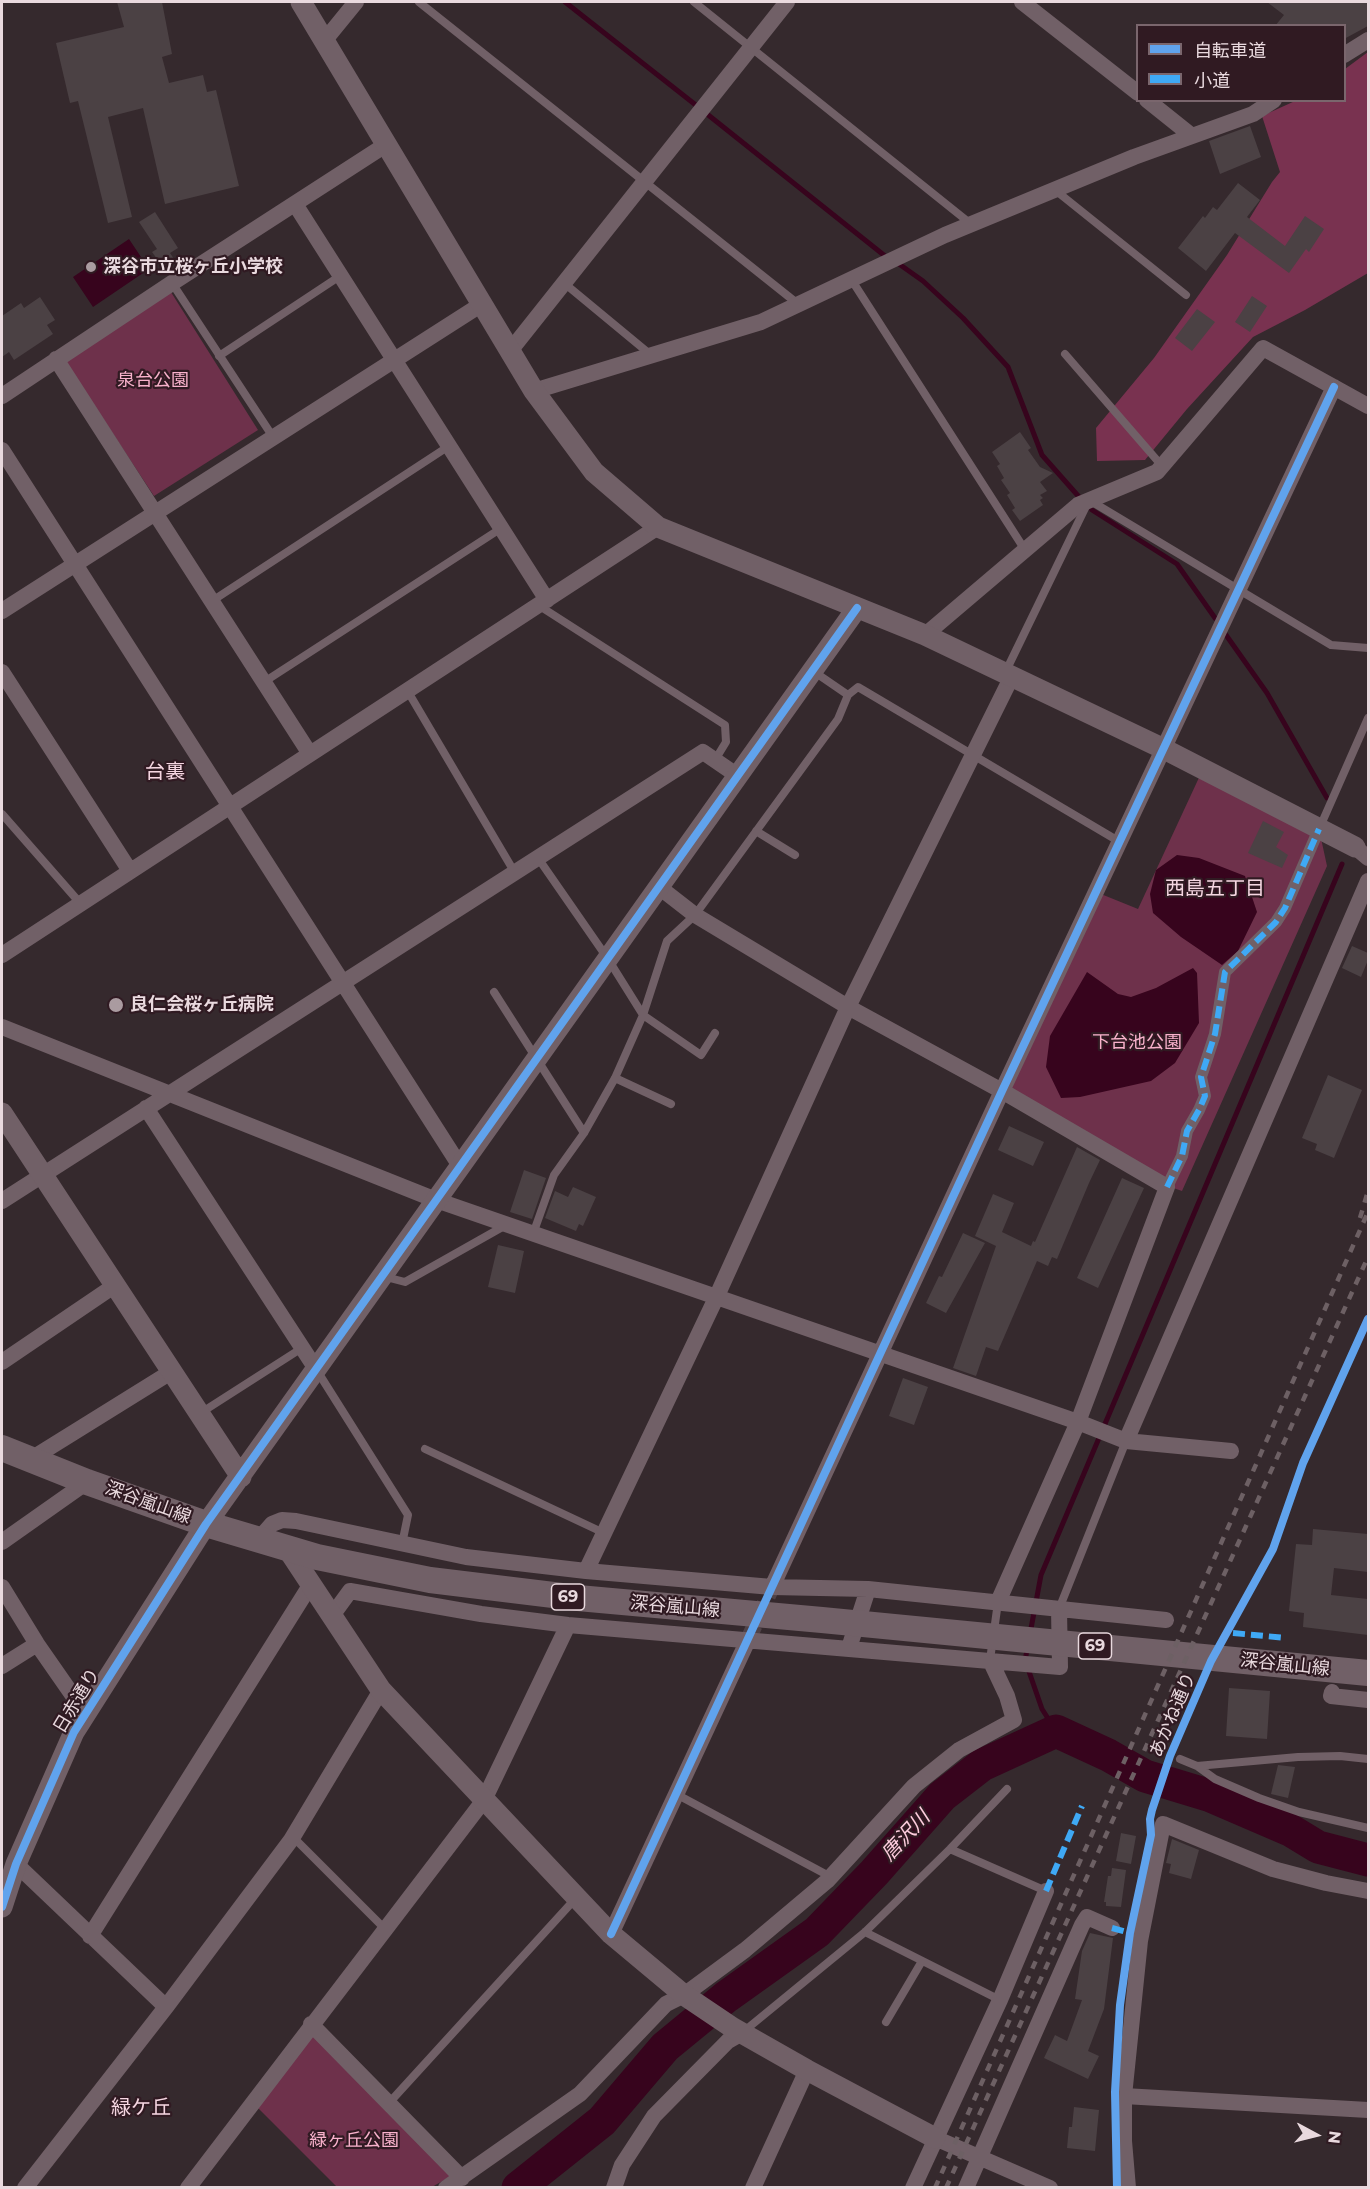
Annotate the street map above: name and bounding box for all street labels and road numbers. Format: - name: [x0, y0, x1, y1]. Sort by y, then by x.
- street label: 深谷嵐山線: [102, 1477, 194, 1529]
- road number: 69: [552, 1584, 584, 1610]
- street label: 深谷嵐山線: [629, 1592, 721, 1622]
- road number: 69: [1078, 1633, 1112, 1659]
- street label: 深谷嵐山線: [1239, 1650, 1331, 1680]
- street label: 日赤通り: [49, 1665, 105, 1737]
- street label: あかね通り: [1145, 1669, 1201, 1761]

